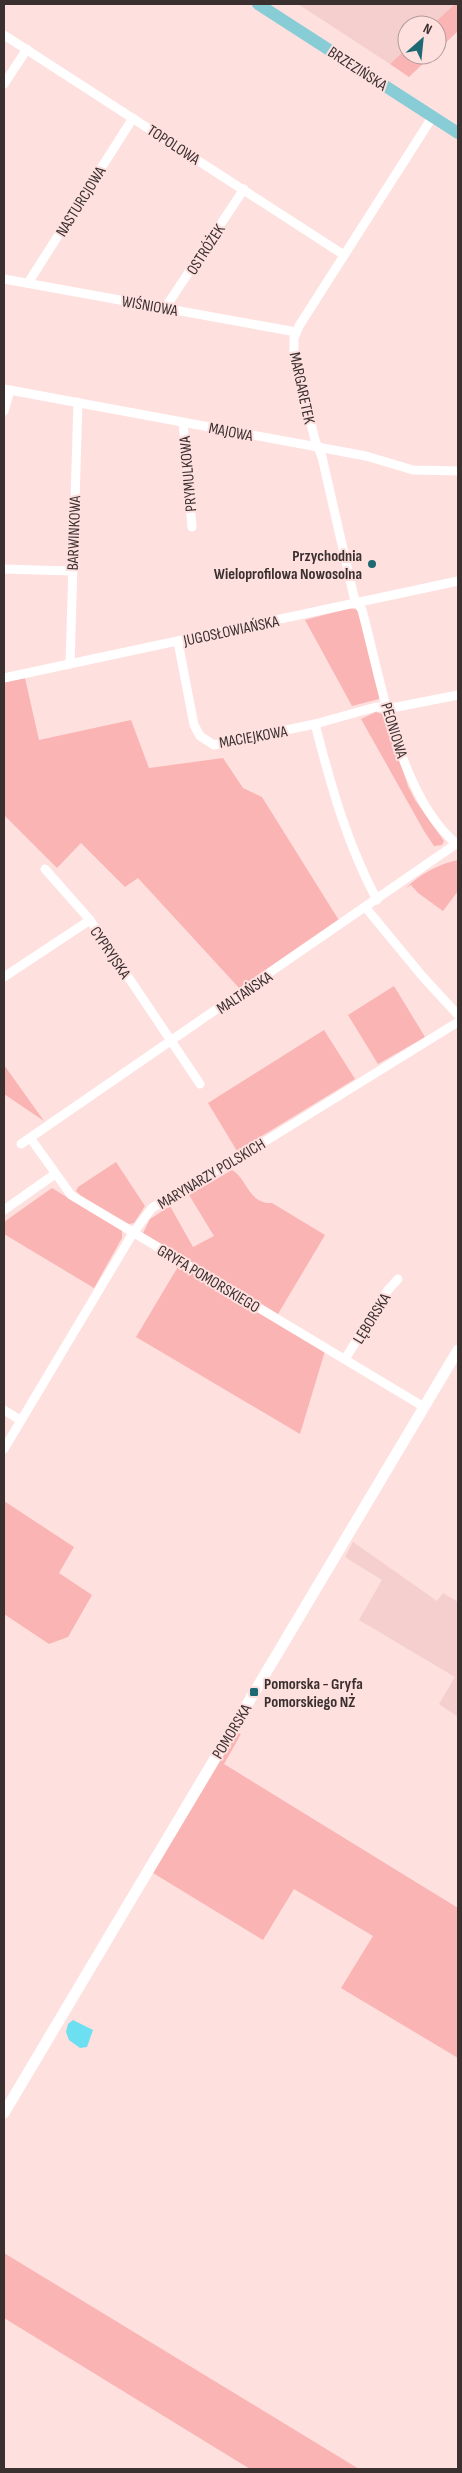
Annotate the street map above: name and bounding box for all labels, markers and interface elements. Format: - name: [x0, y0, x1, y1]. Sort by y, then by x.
- north arrow: [397, 15, 447, 65]
- text: N: [420, 20, 435, 38]
- street label: BRZEZIŃSKA: [324, 43, 390, 95]
- street label: TOPOLOWA: [143, 121, 203, 169]
- street label: NASTURCJOWA: [52, 163, 110, 240]
- street label: OSTRÓŻEK: [183, 220, 230, 279]
- street label: WIŚNIOWA: [120, 292, 179, 321]
- street label: MARGARETEK: [285, 351, 319, 427]
- street label: MAJOWA: [207, 419, 255, 446]
- street label: PRYMULKOWA: [176, 435, 201, 512]
- street label: BARWINKOWA: [64, 495, 85, 571]
- place label: Przychodnia Wieloprofilowa Nowosolna: [214, 547, 362, 584]
- marker: Przychodnia Wieloprofilowa Nowosolna: [366, 558, 378, 570]
- street label: JUGOSŁOWIAŃSKA: [181, 612, 281, 651]
- street label: PEONIOWA: [376, 700, 411, 761]
- street label: MACIEJKOWA: [218, 722, 289, 753]
- street label: CYPRYJSKA: [85, 923, 134, 983]
- street label: MALTAŃSKA: [213, 968, 276, 1019]
- street label: MARYNARZY POLSKICH: [155, 1135, 269, 1214]
- street label: GRYFA POMORSKIEGO: [154, 1241, 263, 1317]
- street label: LĘBORSKA: [349, 1290, 395, 1348]
- place label: Pomorska - Gryfa Pomorskiego NŻ: [264, 1675, 363, 1712]
- marker: Pomorska - Gryfa Pomorskiego NŻ: [248, 1686, 260, 1698]
- street label: POMORSKA: [209, 1701, 256, 1763]

